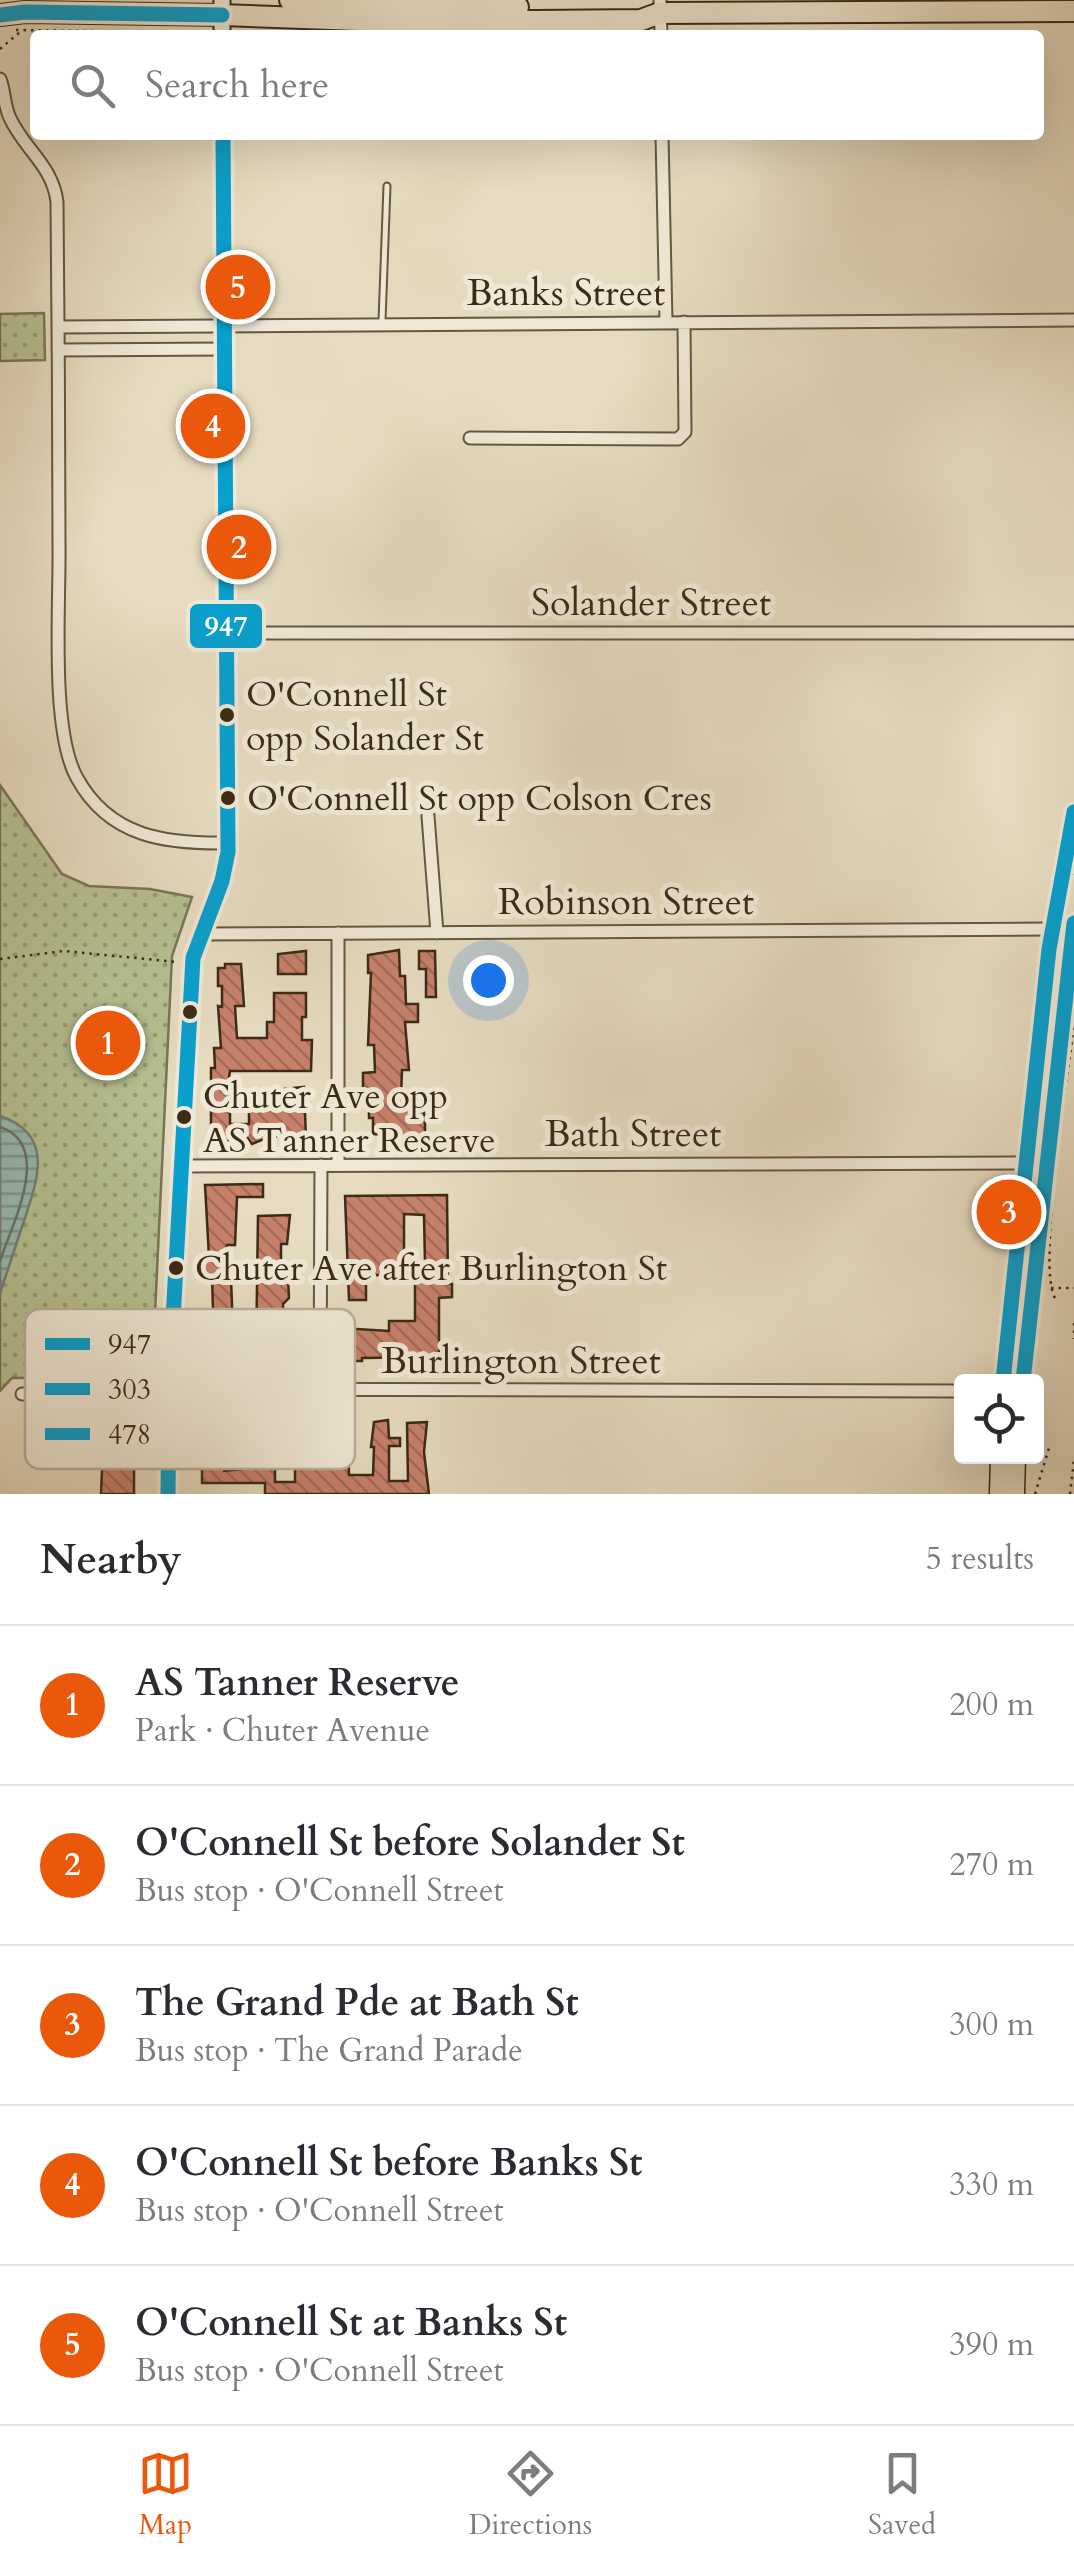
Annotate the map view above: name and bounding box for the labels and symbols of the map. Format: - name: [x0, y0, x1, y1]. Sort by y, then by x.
- pin: 5: [206, 250, 270, 324]
- street label: Banks Street: [467, 267, 665, 319]
- pin: 4: [180, 388, 246, 464]
- pin: 2: [206, 510, 272, 584]
- street label: Solander Street: [531, 577, 771, 629]
- line badge: 947: [188, 602, 264, 650]
- text: 947: [204, 608, 248, 646]
- place label: O'Connell St opp Solander St: [246, 670, 484, 763]
- marker: O'Connell St opp Solander St: [217, 705, 237, 725]
- place label: O'Connell St opp Colson Cres: [247, 774, 712, 823]
- marker: O'Connell St opp Colson Cres: [218, 788, 238, 808]
- street label: Robinson Street: [498, 876, 754, 928]
- your location: [463, 955, 514, 1006]
- unlabelled marker: [180, 1002, 200, 1022]
- pin: 1: [76, 1006, 140, 1080]
- place label: Chuter Ave opp AS Tanner Reserve: [203, 1072, 496, 1165]
- marker: Chuter Ave opp AS Tanner Reserve: [174, 1107, 194, 1127]
- street label: Bath Street: [545, 1108, 721, 1160]
- pin: 3: [976, 1174, 1042, 1250]
- place label: Chuter Ave after Burlington St: [195, 1244, 667, 1293]
- marker: Chuter Ave after Burlington St: [166, 1258, 186, 1278]
- legend: [25, 1309, 355, 1469]
- text: 947: [108, 1326, 151, 1364]
- street label: Burlington Street: [381, 1335, 661, 1387]
- text: 303: [108, 1371, 151, 1409]
- text: 478: [108, 1416, 151, 1454]

